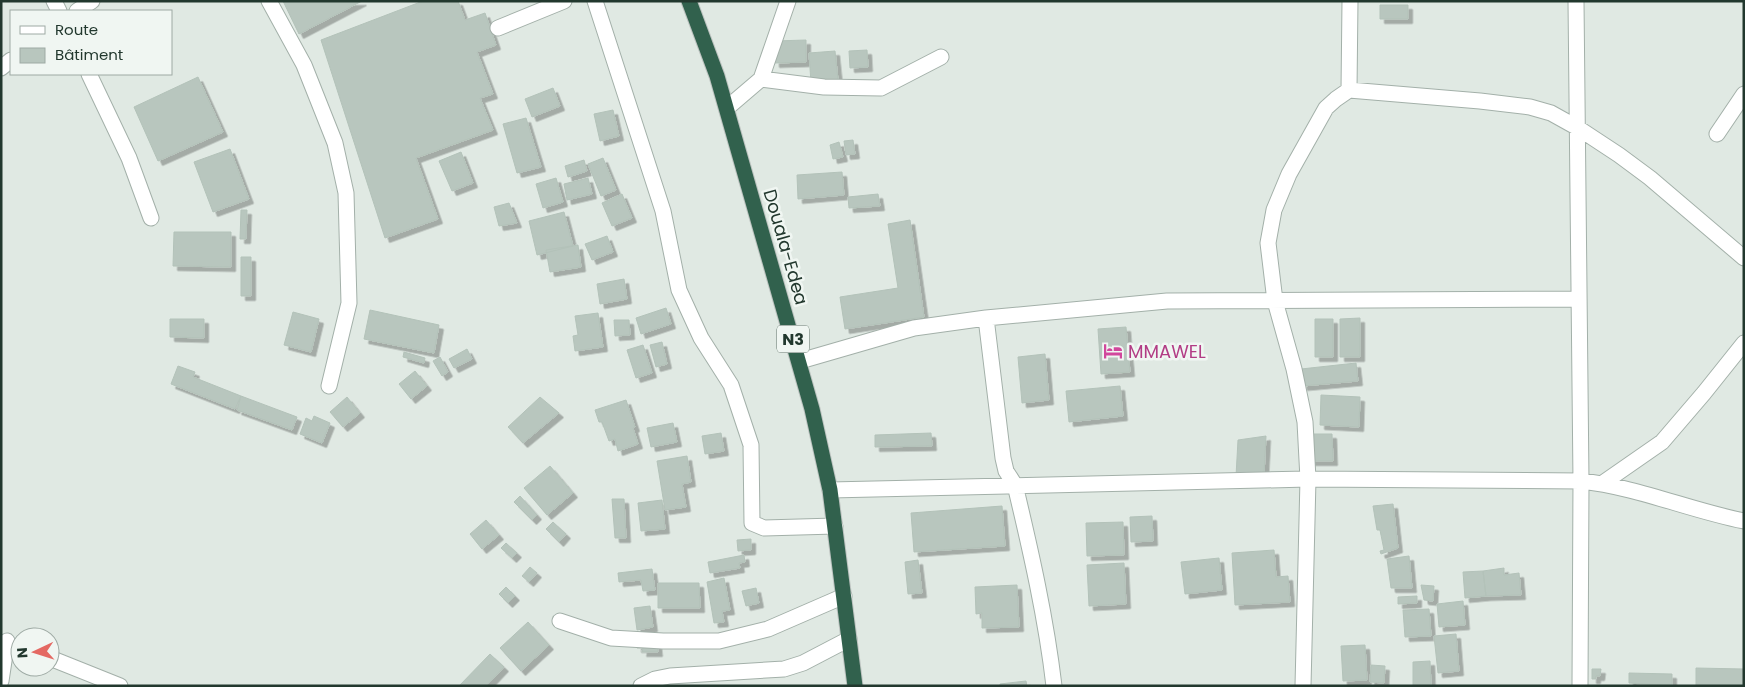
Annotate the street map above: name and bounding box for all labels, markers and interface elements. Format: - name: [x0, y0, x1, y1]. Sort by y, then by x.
- legend: [10, 10, 172, 75]
- text: Route: [55, 19, 98, 40]
- text: Bâtiment: [55, 44, 123, 65]
- street label: Douala-Edea: [758, 186, 814, 308]
- road number: N3: [777, 326, 809, 352]
- place label: MMAWEL: [1128, 339, 1206, 364]
- hotel icon: MMAWEL: [1102, 340, 1124, 362]
- north arrow: [10, 627, 60, 677]
- text: N: [12, 647, 32, 659]

